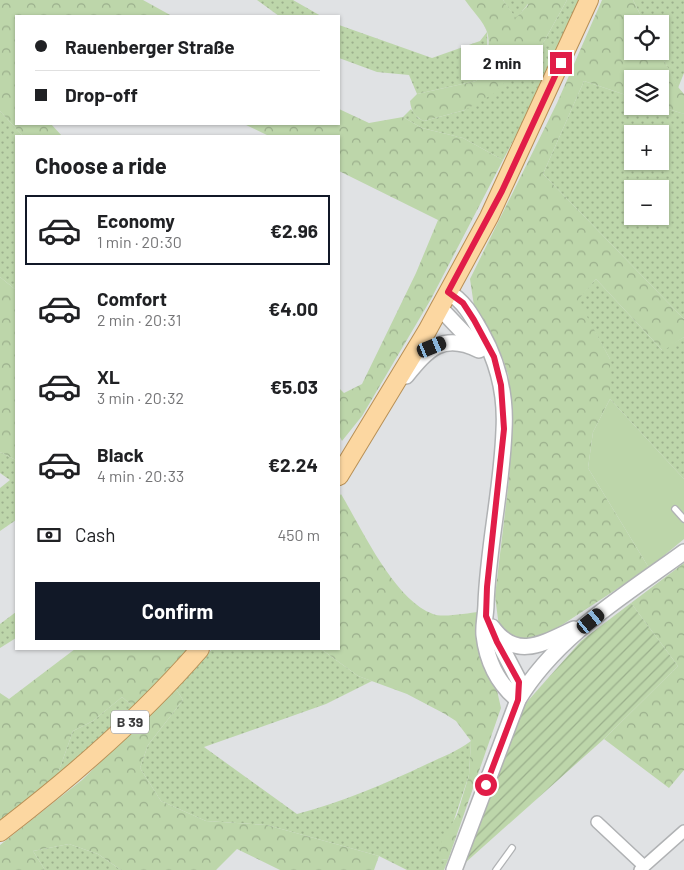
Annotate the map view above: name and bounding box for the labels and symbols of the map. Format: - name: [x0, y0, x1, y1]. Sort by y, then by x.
- callout: 2 min: [461, 46, 544, 80]
- route end: [550, 52, 572, 74]
- car: [415, 334, 448, 360]
- car: [574, 606, 607, 636]
- road number: B 39: [111, 710, 149, 734]
- route start: [475, 774, 497, 796]

